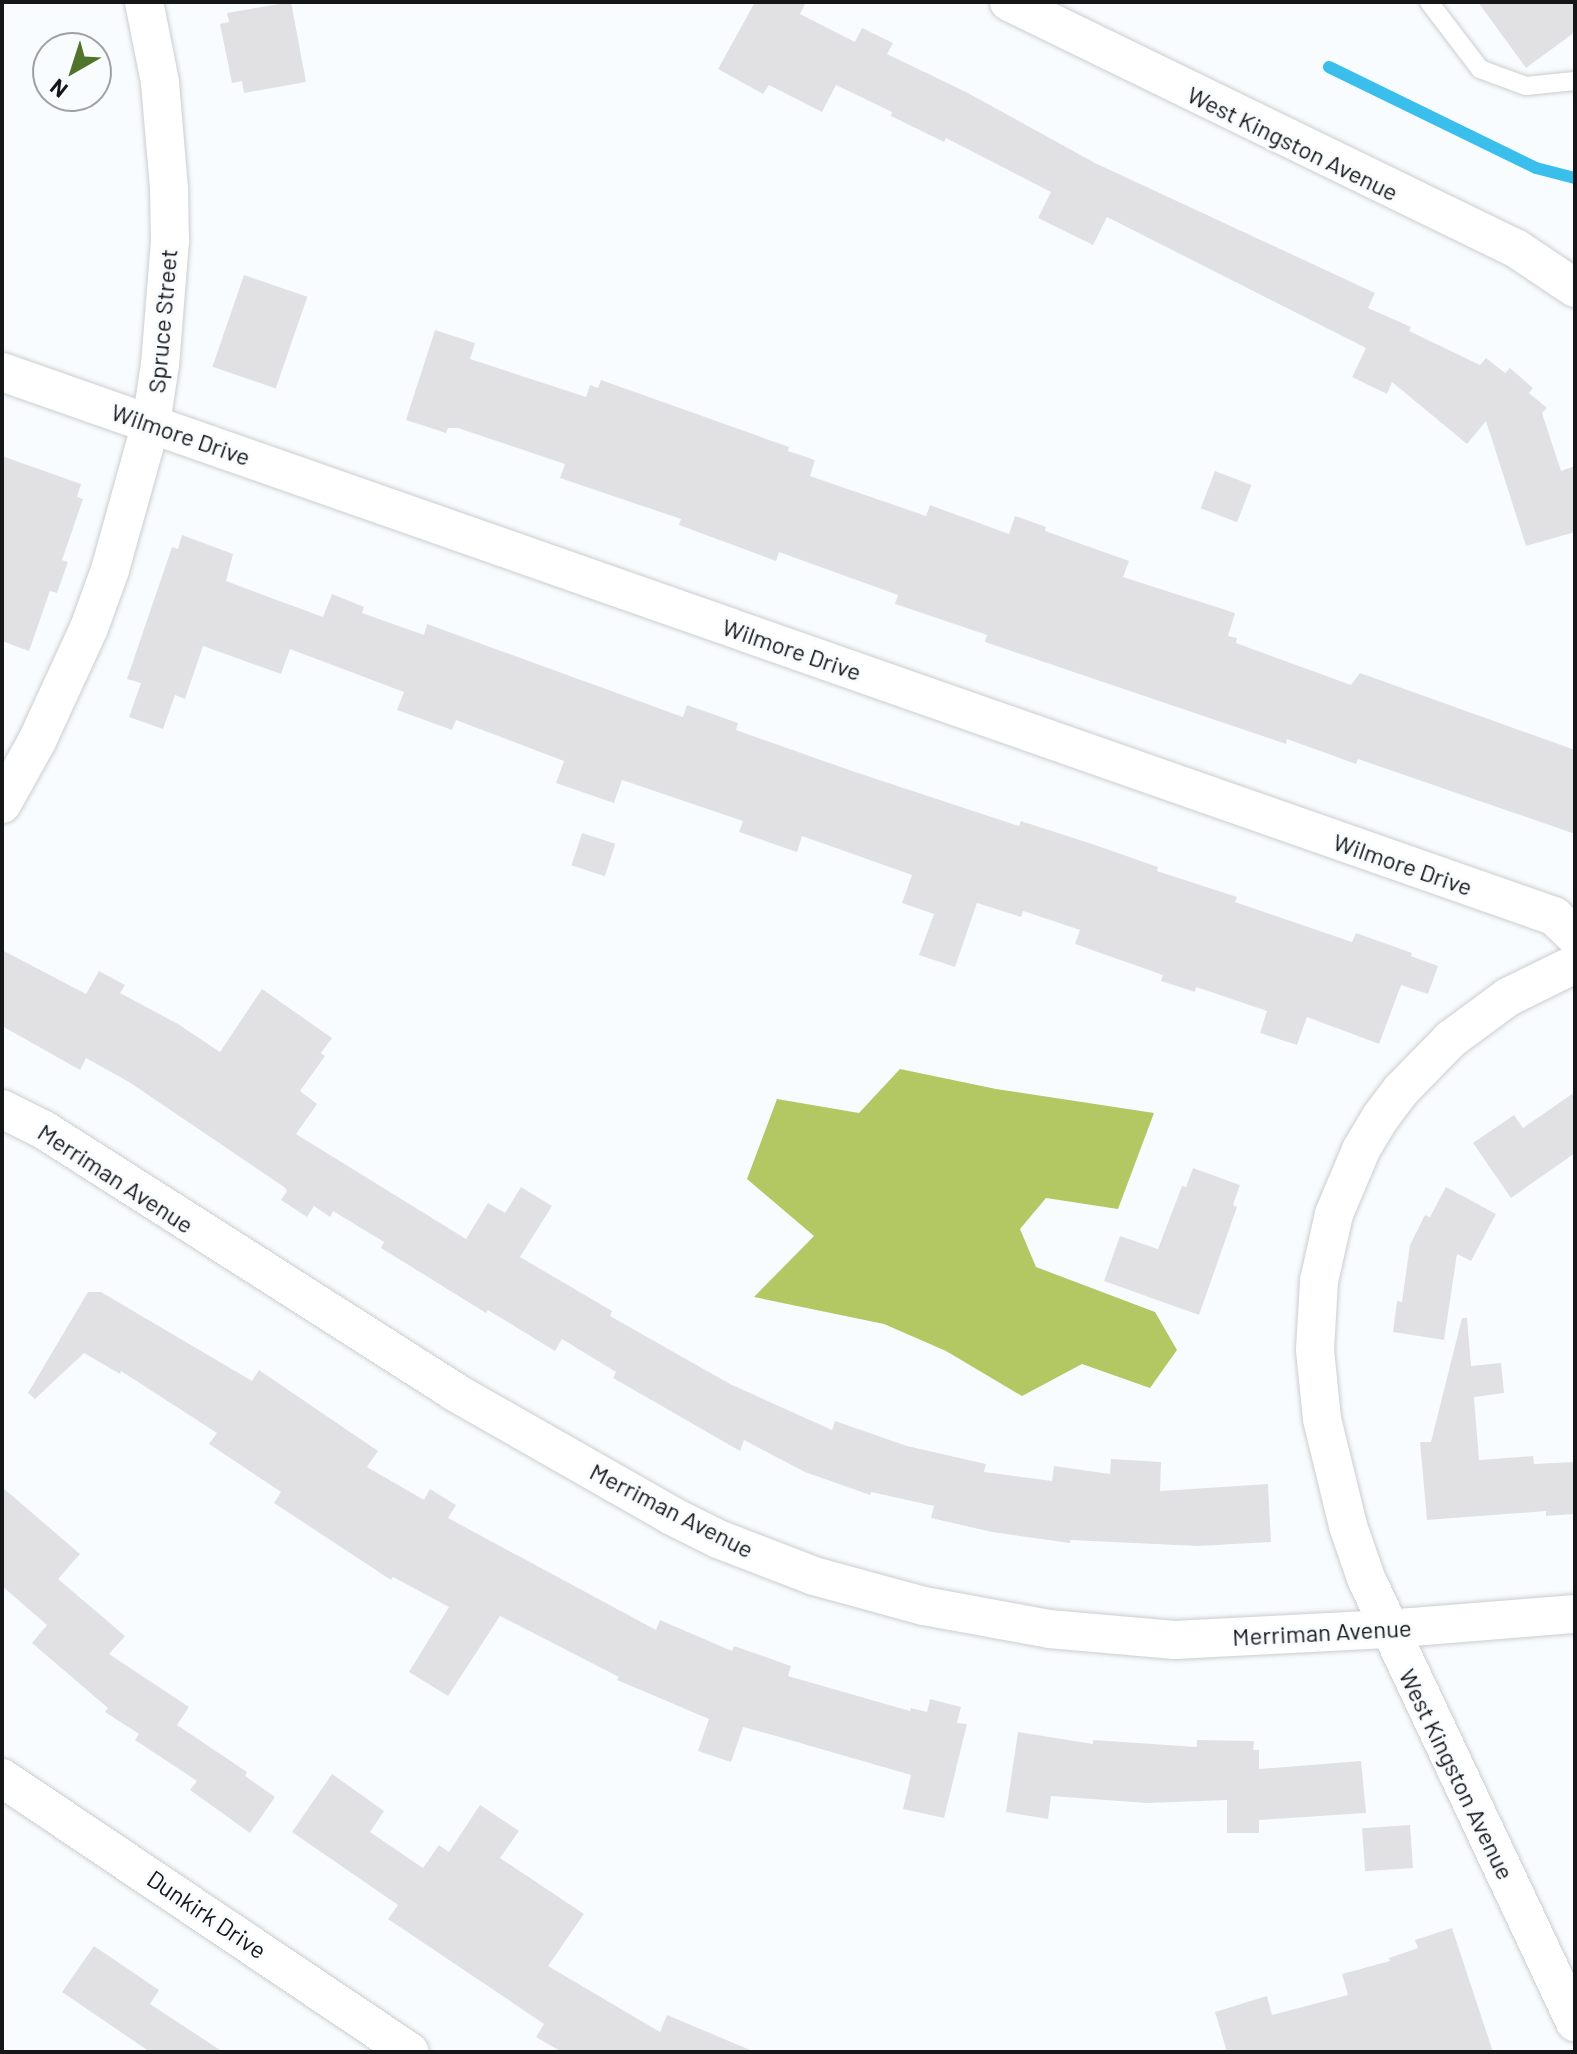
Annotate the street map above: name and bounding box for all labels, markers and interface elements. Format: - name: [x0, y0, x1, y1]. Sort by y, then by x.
- north arrow: [32, 32, 112, 112]
- text: N: [44, 74, 72, 104]
- street label: West Kingston Avenue: [1183, 79, 1403, 207]
- street label: Spruce Street: [141, 248, 183, 394]
- street label: Wilmore Drive: [108, 397, 254, 471]
- street label: Wilmore Drive: [719, 612, 865, 686]
- street label: Wilmore Drive: [1330, 827, 1476, 901]
- street label: Merriman Avenue: [33, 1117, 199, 1239]
- street label: Merriman Avenue: [585, 1456, 759, 1564]
- street label: Merriman Avenue: [1232, 1613, 1412, 1651]
- street label: West Kingston Avenue: [1393, 1664, 1521, 1884]
- street label: Dunkirk Drive: [142, 1864, 272, 1964]

